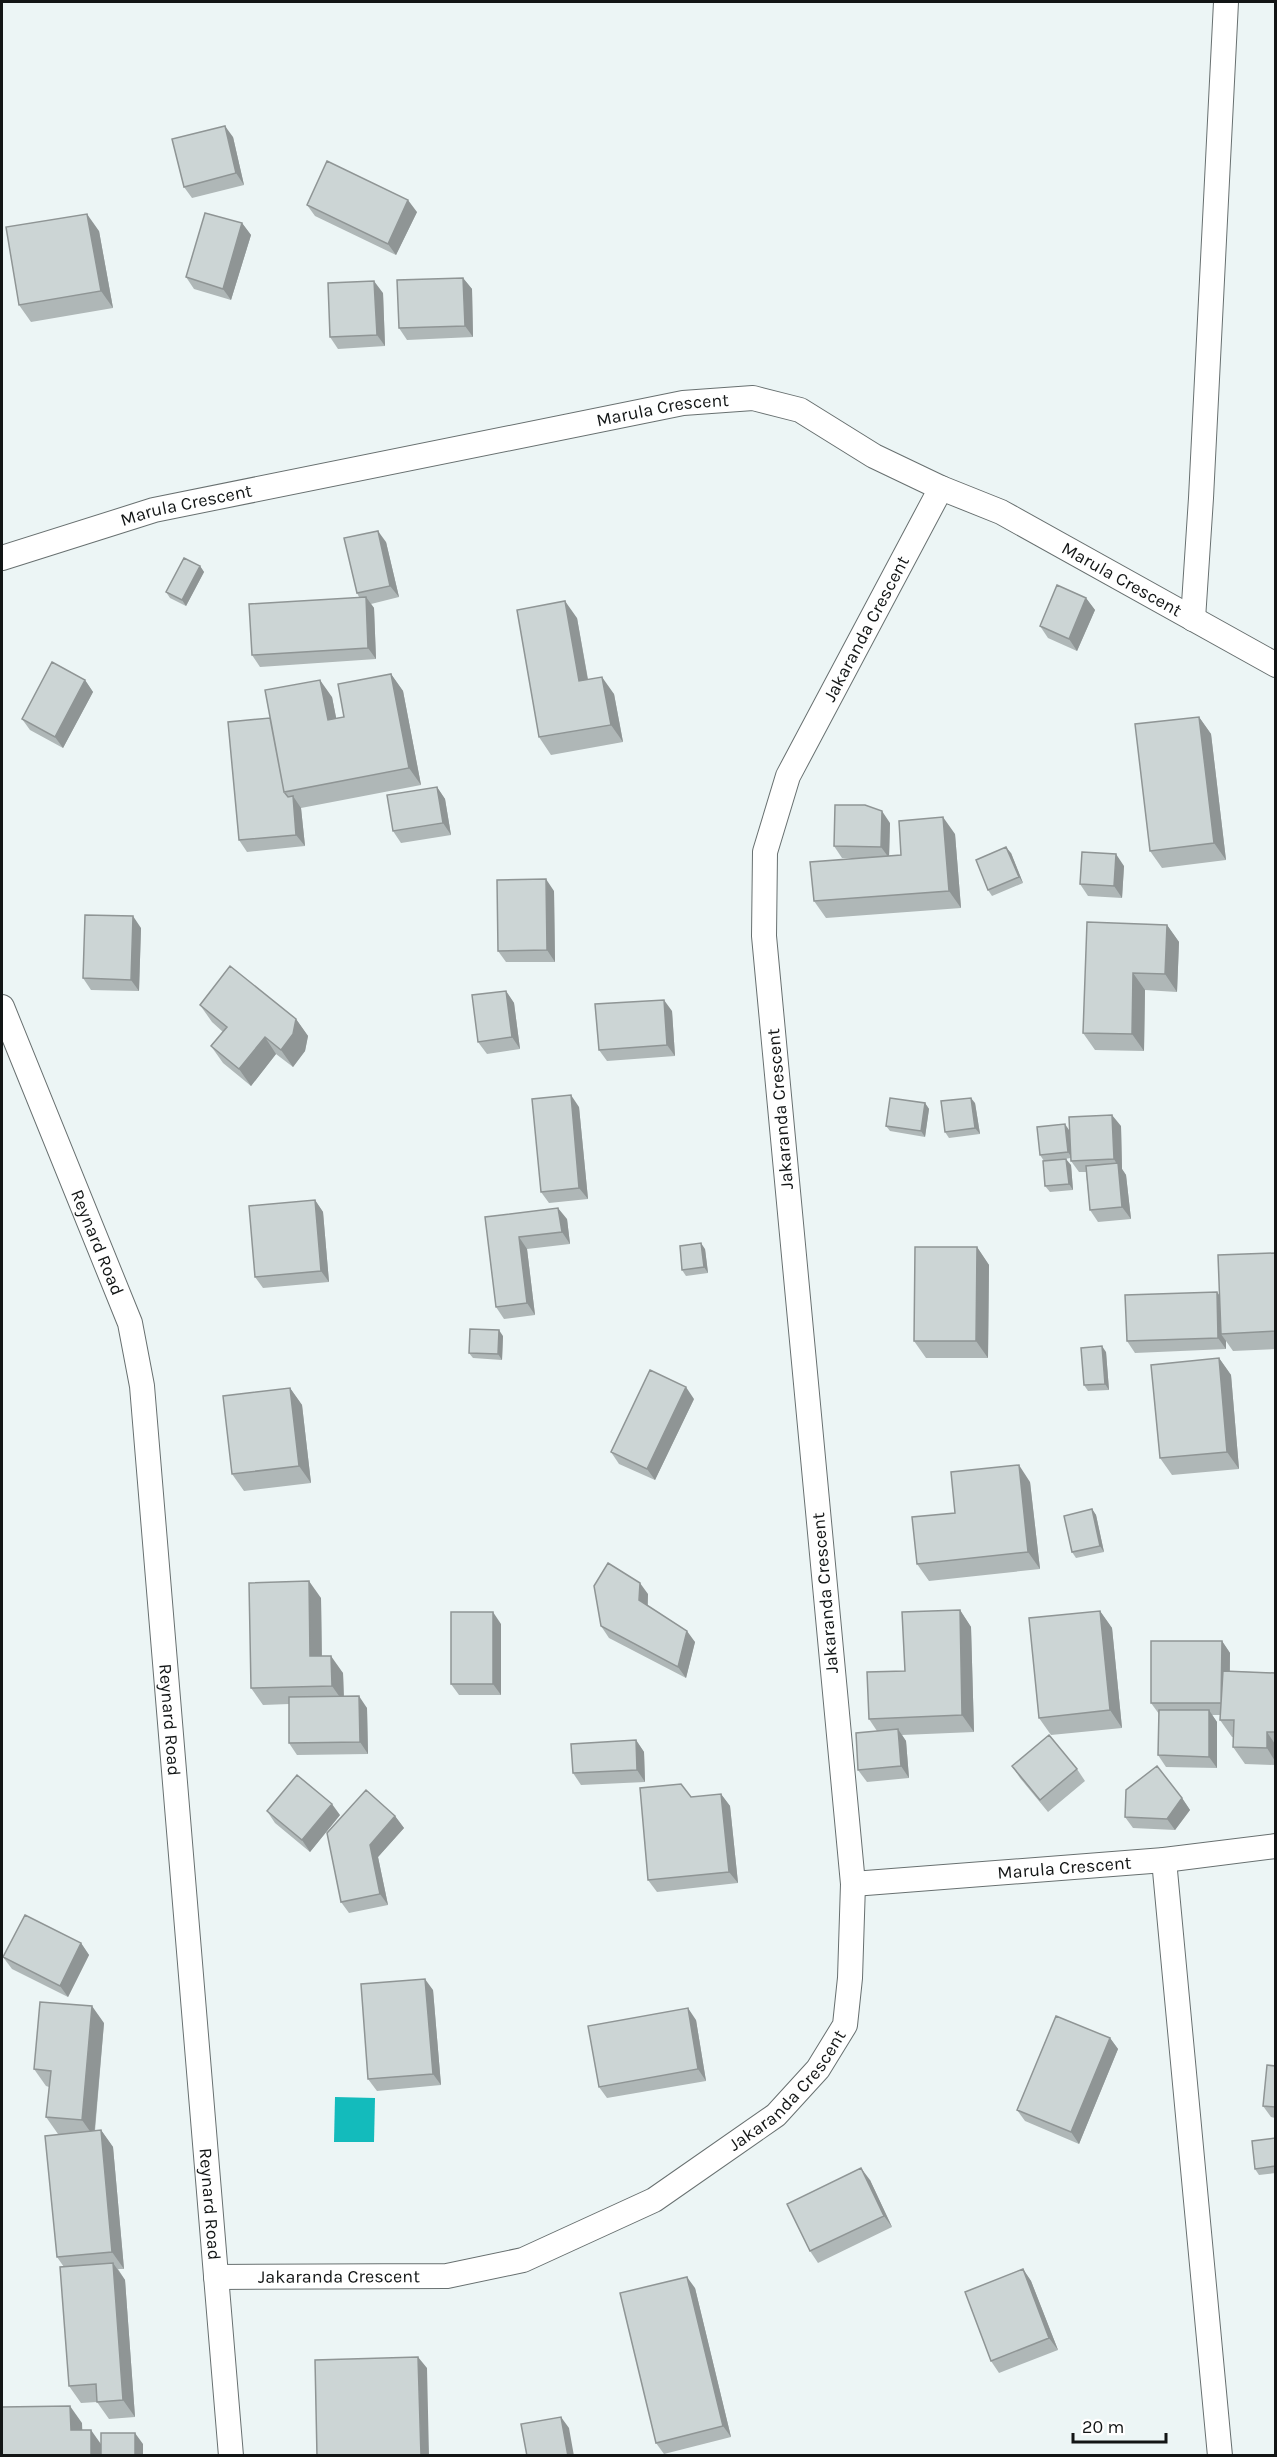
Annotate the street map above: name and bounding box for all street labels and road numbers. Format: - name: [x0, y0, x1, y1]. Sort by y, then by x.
- street label: Marula Crescent: [594, 389, 730, 431]
- street label: Marula Crescent: [118, 479, 254, 531]
- street label: Marula Crescent: [1058, 537, 1186, 622]
- street label: Jakaranda Crescent: [819, 552, 914, 705]
- street label: Jakaranda Crescent: [762, 1027, 798, 1191]
- street label: Reynard Road: [66, 1186, 129, 1299]
- street label: Jakaranda Crescent: [807, 1511, 843, 1675]
- street label: Reynard Road: [154, 1663, 185, 1777]
- street label: Marula Crescent: [997, 1852, 1132, 1884]
- street label: Jakaranda Crescent: [724, 2025, 851, 2156]
- street label: Reynard Road: [194, 2147, 226, 2261]
- street label: Jakaranda Crescent: [258, 2265, 420, 2288]

